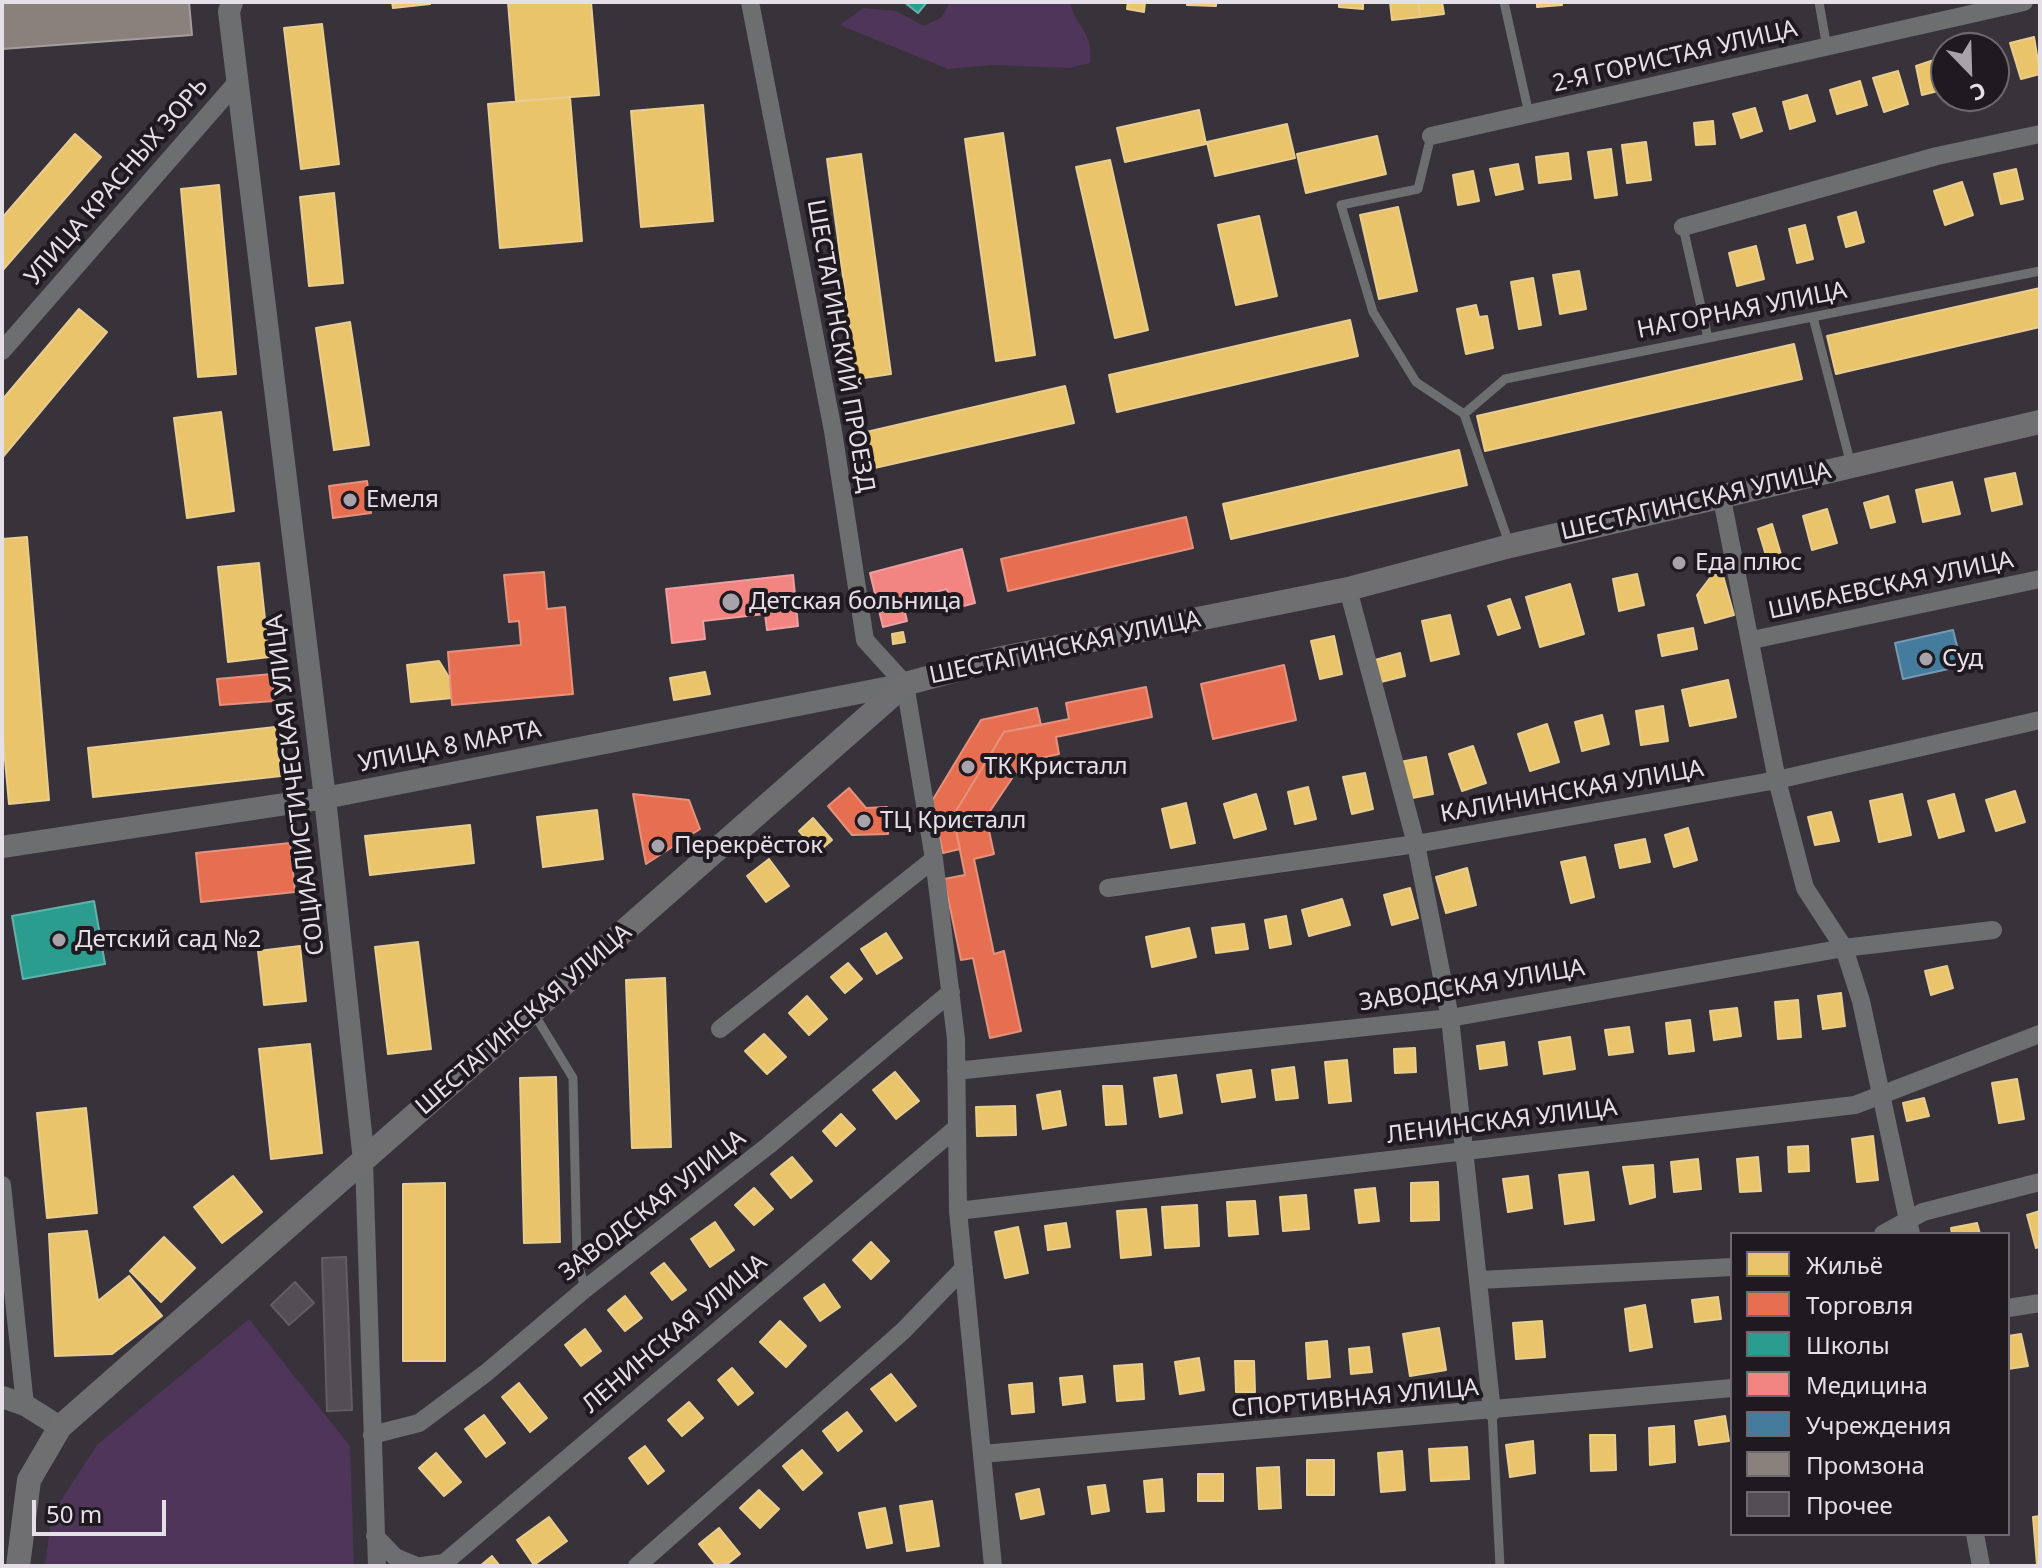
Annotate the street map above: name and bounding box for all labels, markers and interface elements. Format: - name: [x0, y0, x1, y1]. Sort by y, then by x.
- street label: 2-Я ГОРИСТАЯ УЛИЦА: [1550, 15, 1800, 99]
- north arrow: [1930, 32, 2010, 112]
- street label: УЛИЦА КРАСНЫХ ЗОРЬ: [19, 73, 215, 291]
- text: С: [1966, 76, 1991, 109]
- street label: ШЕСТАГИНСКИЙ ПРОЕЗД: [800, 197, 880, 495]
- street label: НАГОРНАЯ УЛИЦА: [1635, 277, 1849, 345]
- street label: ШЕСТАГИНСКАЯ УЛИЦА: [1558, 457, 1834, 547]
- place label: Емеля: [366, 486, 439, 514]
- marker: Емеля: [341, 491, 359, 509]
- street label: ШИБАЕВСКАЯ УЛИЦА: [1766, 546, 2016, 626]
- place label: Еда плюс: [1695, 549, 1802, 577]
- marker: Еда плюс: [1670, 554, 1688, 572]
- place label: Детская больница: [749, 588, 961, 616]
- marker: Детская больница: [720, 591, 742, 613]
- street label: ШЕСТАГИНСКАЯ УЛИЦА: [927, 605, 1203, 691]
- street label: СОЦИАЛИСТИЧЕСКАЯ УЛИЦА: [261, 613, 331, 957]
- place label: Суд: [1942, 645, 1983, 673]
- marker: Суд: [1917, 650, 1935, 668]
- street label: УЛИЦА 8 МАРТА: [356, 715, 544, 779]
- place label: ТК Кристалл: [984, 753, 1128, 781]
- street label: КАЛИНИНСКАЯ УЛИЦА: [1438, 755, 1706, 829]
- marker: ТК Кристалл: [959, 758, 977, 776]
- place label: ТЦ Кристалл: [880, 807, 1026, 835]
- marker: ТЦ Кристалл: [855, 812, 873, 830]
- place label: Перекрёсток: [674, 832, 823, 860]
- marker: Перекрёсток: [649, 837, 667, 855]
- street label: ШЕСТАГИНСКАЯ УЛИЦА: [410, 918, 638, 1122]
- place label: Детский сад №2: [75, 926, 261, 954]
- marker: Детский сад №2: [50, 931, 68, 949]
- street label: ЗАВОДСКАЯ УЛИЦА: [1357, 954, 1587, 1018]
- street label: ЛЕНИНСКАЯ УЛИЦА: [1385, 1094, 1619, 1150]
- street label: ЗАВОДСКАЯ УЛИЦА: [554, 1124, 752, 1288]
- legend: [1730, 1232, 2010, 1536]
- street label: ЛЕНИНСКАЯ УЛИЦА: [577, 1248, 773, 1420]
- text: Жильё: [1806, 1248, 1883, 1281]
- text: Торговля: [1806, 1288, 1913, 1321]
- text: Школы: [1806, 1328, 1890, 1361]
- text: Медицина: [1806, 1368, 1928, 1401]
- street label: СПОРТИВНАЯ УЛИЦА: [1230, 1374, 1480, 1424]
- text: Учреждения: [1806, 1408, 1951, 1441]
- text: Промзона: [1806, 1448, 1925, 1481]
- scale bar: [36, 1484, 170, 1534]
- text: Прочее: [1806, 1488, 1893, 1521]
- text: 50 m: [46, 1497, 102, 1530]

